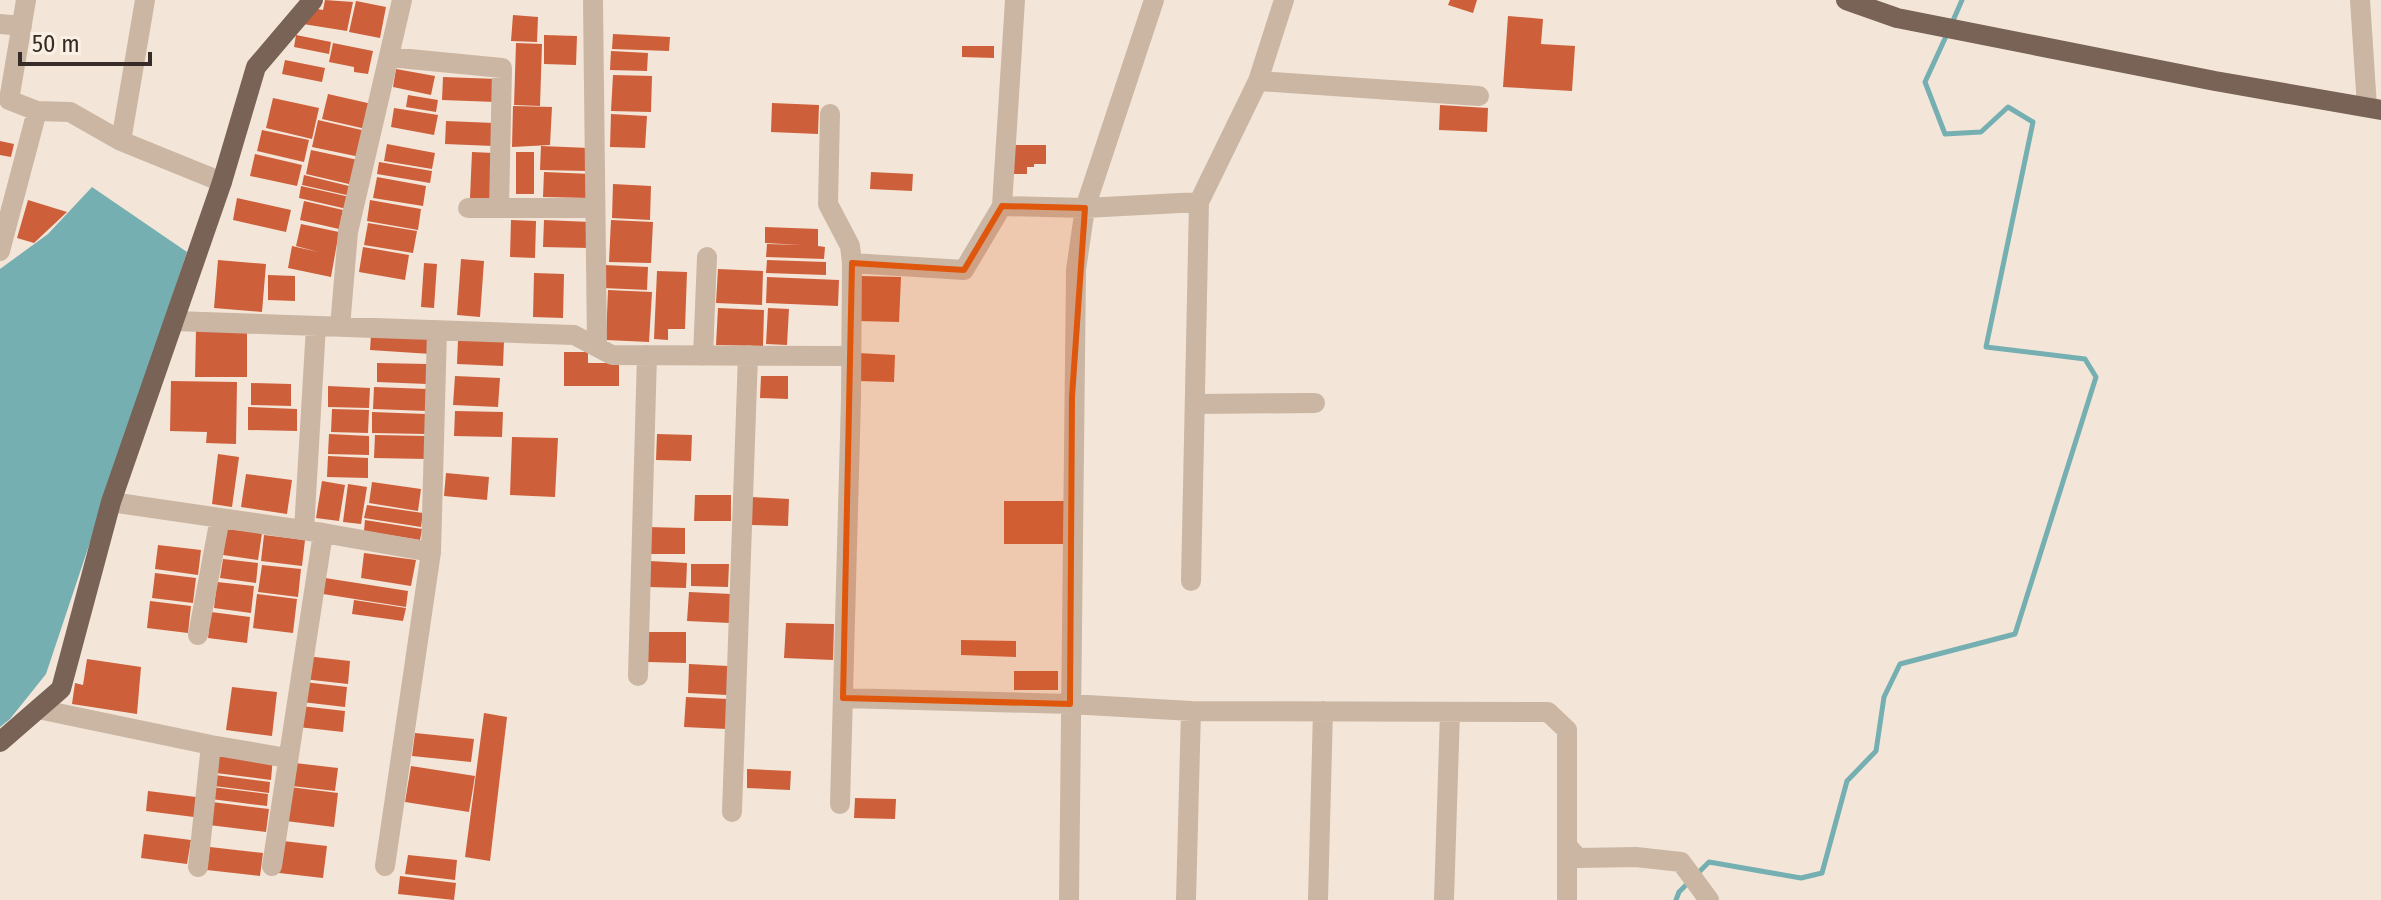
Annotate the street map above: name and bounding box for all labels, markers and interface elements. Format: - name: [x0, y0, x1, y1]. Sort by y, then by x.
- scale bar: [20, 16, 150, 66]
- text: 50 m: [32, 30, 80, 58]

